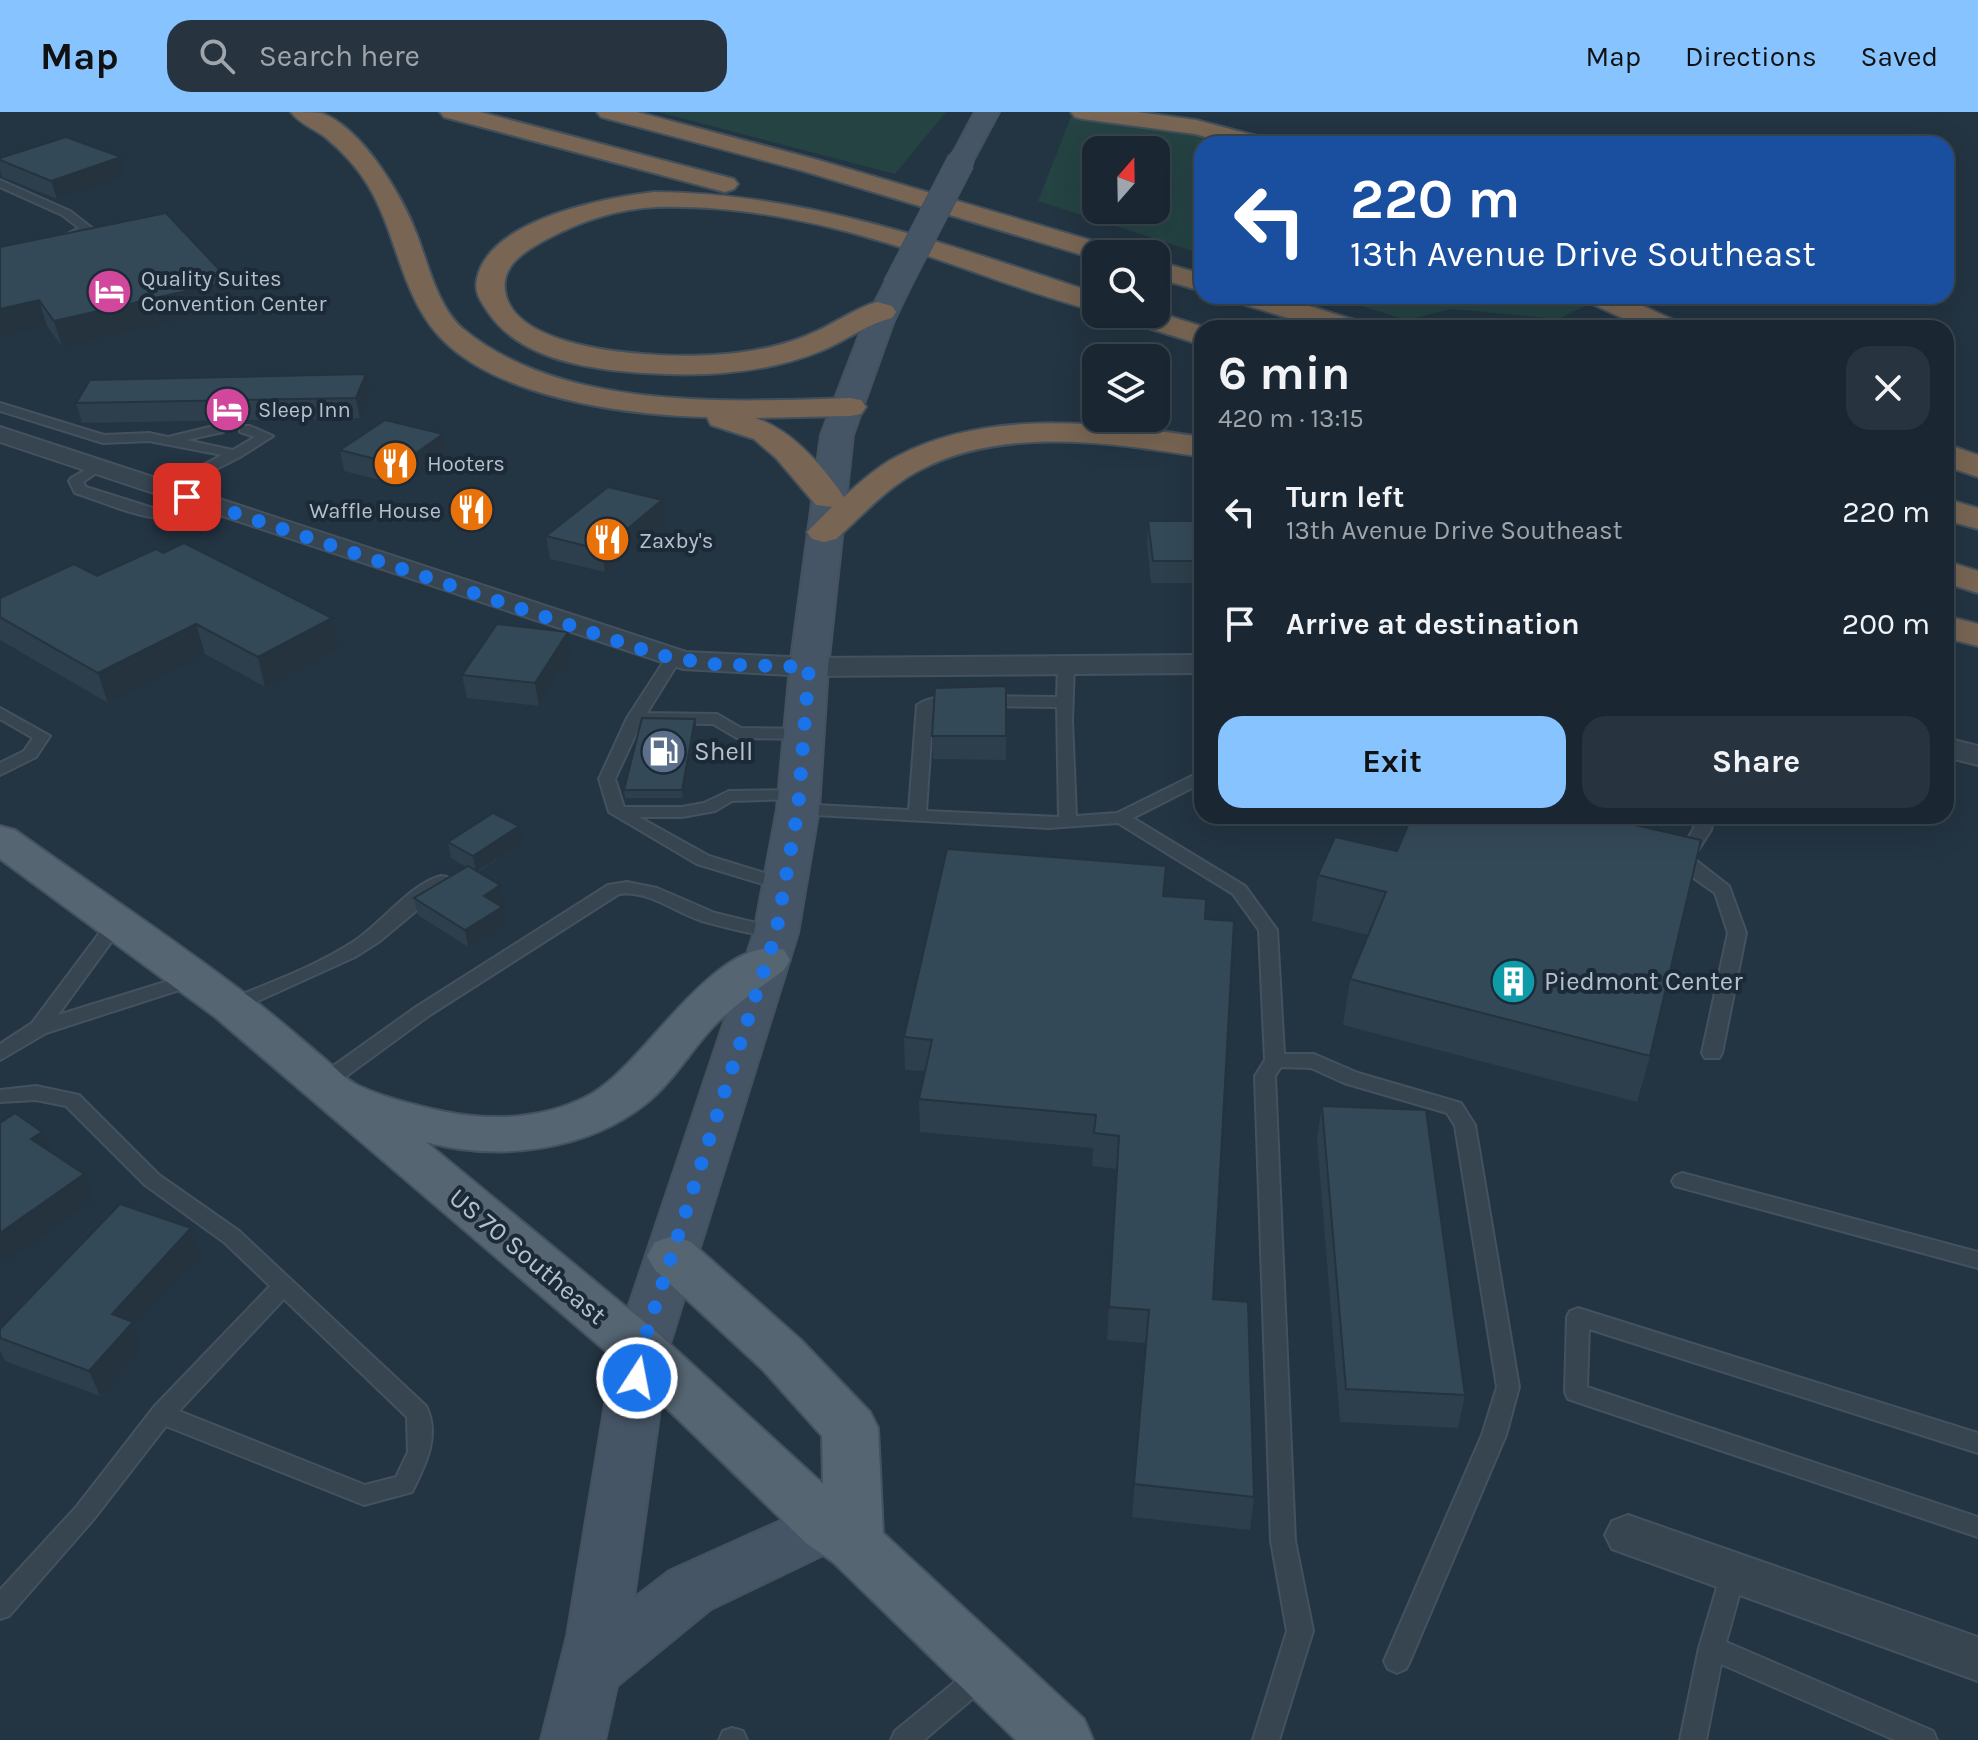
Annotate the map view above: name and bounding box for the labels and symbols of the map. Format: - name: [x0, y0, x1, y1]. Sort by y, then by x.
- north arrow: [1082, 136, 1170, 224]
- place label: Quality Suites Convention Center: [141, 266, 326, 317]
- hotel icon: Quality Suites Convention Center: [86, 267, 134, 315]
- hotel icon: Sleep Inn: [203, 385, 251, 433]
- place label: Sleep Inn: [258, 397, 351, 423]
- restaurant icon: Hooters: [372, 439, 420, 487]
- place label: Hooters: [427, 451, 505, 477]
- pin: [153, 463, 221, 531]
- restaurant icon: Waffle House: [448, 486, 496, 534]
- place label: Waffle House: [309, 498, 441, 524]
- restaurant icon: Zaxby's: [584, 516, 632, 564]
- place label: Zaxby's: [639, 528, 713, 554]
- fuel station icon: Shell: [639, 727, 687, 775]
- place label: Shell: [694, 736, 753, 767]
- building icon: Piedmont Center: [1489, 957, 1537, 1005]
- place label: Piedmont Center: [1544, 966, 1743, 997]
- street label: US 70 Southeast: [443, 1182, 612, 1331]
- position arrow: [595, 1336, 679, 1420]

